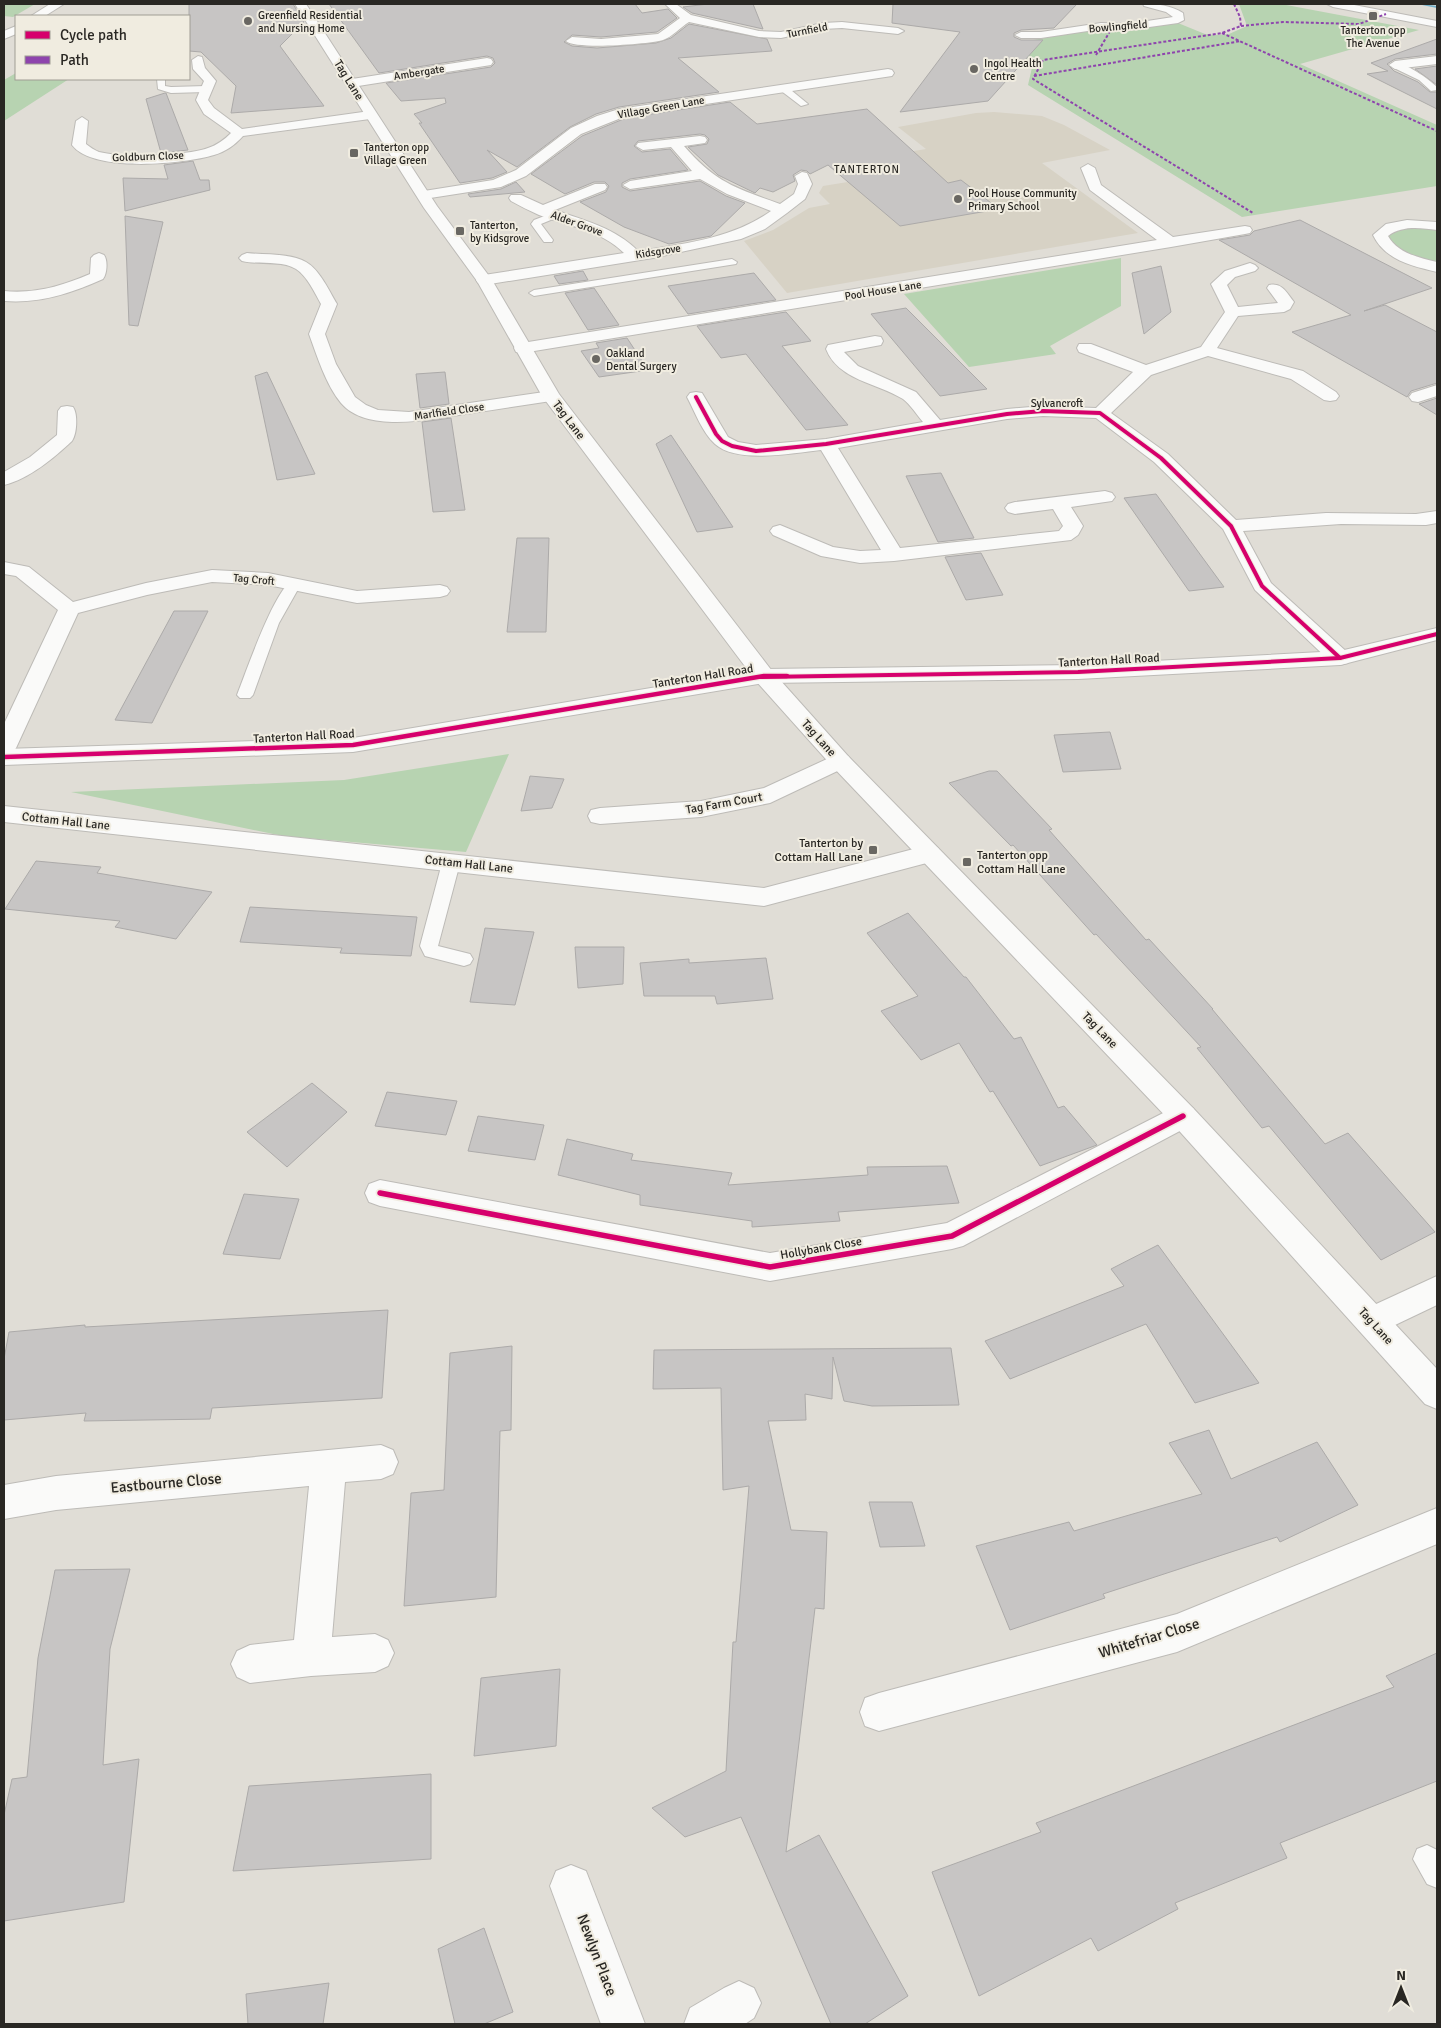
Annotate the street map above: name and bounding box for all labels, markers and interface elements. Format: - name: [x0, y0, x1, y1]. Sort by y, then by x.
- place label: Greenfield Residential and Nursing Home: [258, 9, 362, 35]
- marker: Tanterton opp The Avenue: [1367, 10, 1379, 22]
- legend: [15, 15, 190, 80]
- marker: Greenfield Residential and Nursing Home: [242, 15, 254, 27]
- street label: Bowlingfield: [1088, 17, 1148, 36]
- street label: Turnfield: [786, 20, 829, 41]
- place label: Tanterton opp The Avenue: [1341, 24, 1406, 50]
- text: Cycle path: [60, 26, 127, 44]
- text: Path: [60, 51, 89, 69]
- street label: Tag Lane: [330, 57, 367, 103]
- place label: Ingol Health Centre: [984, 57, 1042, 83]
- street label: Ambergate: [393, 62, 445, 83]
- marker: Ingol Health Centre: [968, 63, 980, 75]
- street label: Village Green Lane: [617, 93, 706, 122]
- place label: Tanterton opp Village Green: [364, 141, 429, 167]
- marker: Tanterton opp Village Green: [348, 147, 360, 159]
- street label: Goldburn Close: [112, 149, 184, 164]
- district label: TANTERTON: [834, 163, 900, 176]
- place label: Pool House Community Primary School: [968, 187, 1078, 213]
- marker: Pool House Community Primary School: [952, 193, 964, 205]
- street label: Alder Grove: [549, 208, 605, 239]
- place label: Tanterton, by Kidsgrove: [470, 219, 529, 245]
- marker: Tanterton, by Kidsgrove: [454, 225, 466, 237]
- street label: Kidsgrove: [634, 241, 682, 261]
- street label: Pool House Lane: [844, 278, 922, 303]
- place label: Oakland Dental Surgery: [606, 347, 677, 373]
- marker: Oakland Dental Surgery: [590, 353, 602, 365]
- street label: Sylvancroft: [1031, 397, 1083, 410]
- street label: Tag Lane: [549, 398, 588, 443]
- street label: Marlfield Close: [413, 400, 485, 423]
- street label: Tag Croft: [233, 571, 275, 588]
- street label: Tanterton Hall Road: [1058, 650, 1160, 671]
- street label: Tanterton Hall Road: [652, 661, 754, 692]
- street label: Tag Lane: [798, 717, 839, 760]
- street label: Tanterton Hall Road: [253, 726, 355, 747]
- street label: Tag Farm Court: [685, 789, 764, 818]
- street label: Cottam Hall Lane: [21, 809, 111, 834]
- place label: Tanterton by Cottam Hall Lane: [775, 836, 863, 865]
- marker: Tanterton by Cottam Hall Lane: [867, 844, 879, 856]
- place label: Tanterton opp Cottam Hall Lane: [977, 848, 1066, 877]
- street label: Cottam Hall Lane: [424, 852, 514, 877]
- marker: Tanterton opp Cottam Hall Lane: [961, 856, 973, 868]
- street label: Tag Lane: [1079, 1009, 1121, 1052]
- street label: Hollybank Close: [779, 1234, 863, 1263]
- street label: Tag Lane: [1355, 1305, 1396, 1348]
- street label: Eastbourne Close: [110, 1469, 222, 1497]
- street label: Whitefriar Close: [1097, 1614, 1201, 1662]
- street label: Newlyn Place: [573, 1912, 621, 1998]
- north arrow: [1376, 1963, 1426, 2013]
- text: N: [1396, 1967, 1406, 1984]

